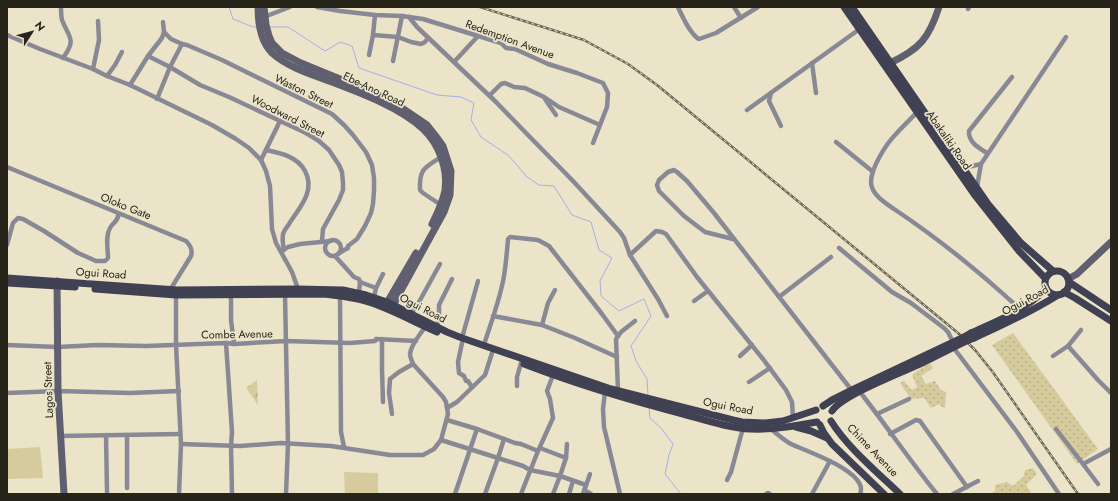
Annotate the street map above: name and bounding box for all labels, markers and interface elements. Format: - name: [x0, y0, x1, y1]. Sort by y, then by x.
- north arrow: [12, 12, 52, 52]
- street label: Redemption Avenue: [463, 15, 557, 63]
- text: N: [31, 18, 49, 34]
- street label: Ebe-Ano Road: [341, 68, 407, 110]
- street label: Waston Street: [272, 70, 336, 112]
- street label: Woodward Street: [248, 91, 328, 142]
- street label: Abakaliki Road: [923, 107, 975, 173]
- street label: Oloko Gate: [98, 189, 154, 224]
- street label: Ogui Road: [75, 263, 127, 283]
- street label: Ogui Road: [999, 281, 1051, 319]
- street label: Ogui Road: [397, 289, 449, 327]
- street label: Combe Avenue: [201, 325, 273, 343]
- street label: Lagos Street: [39, 361, 57, 419]
- street label: Ogui Road: [702, 393, 754, 419]
- street label: Chime Avenue: [844, 420, 903, 480]

